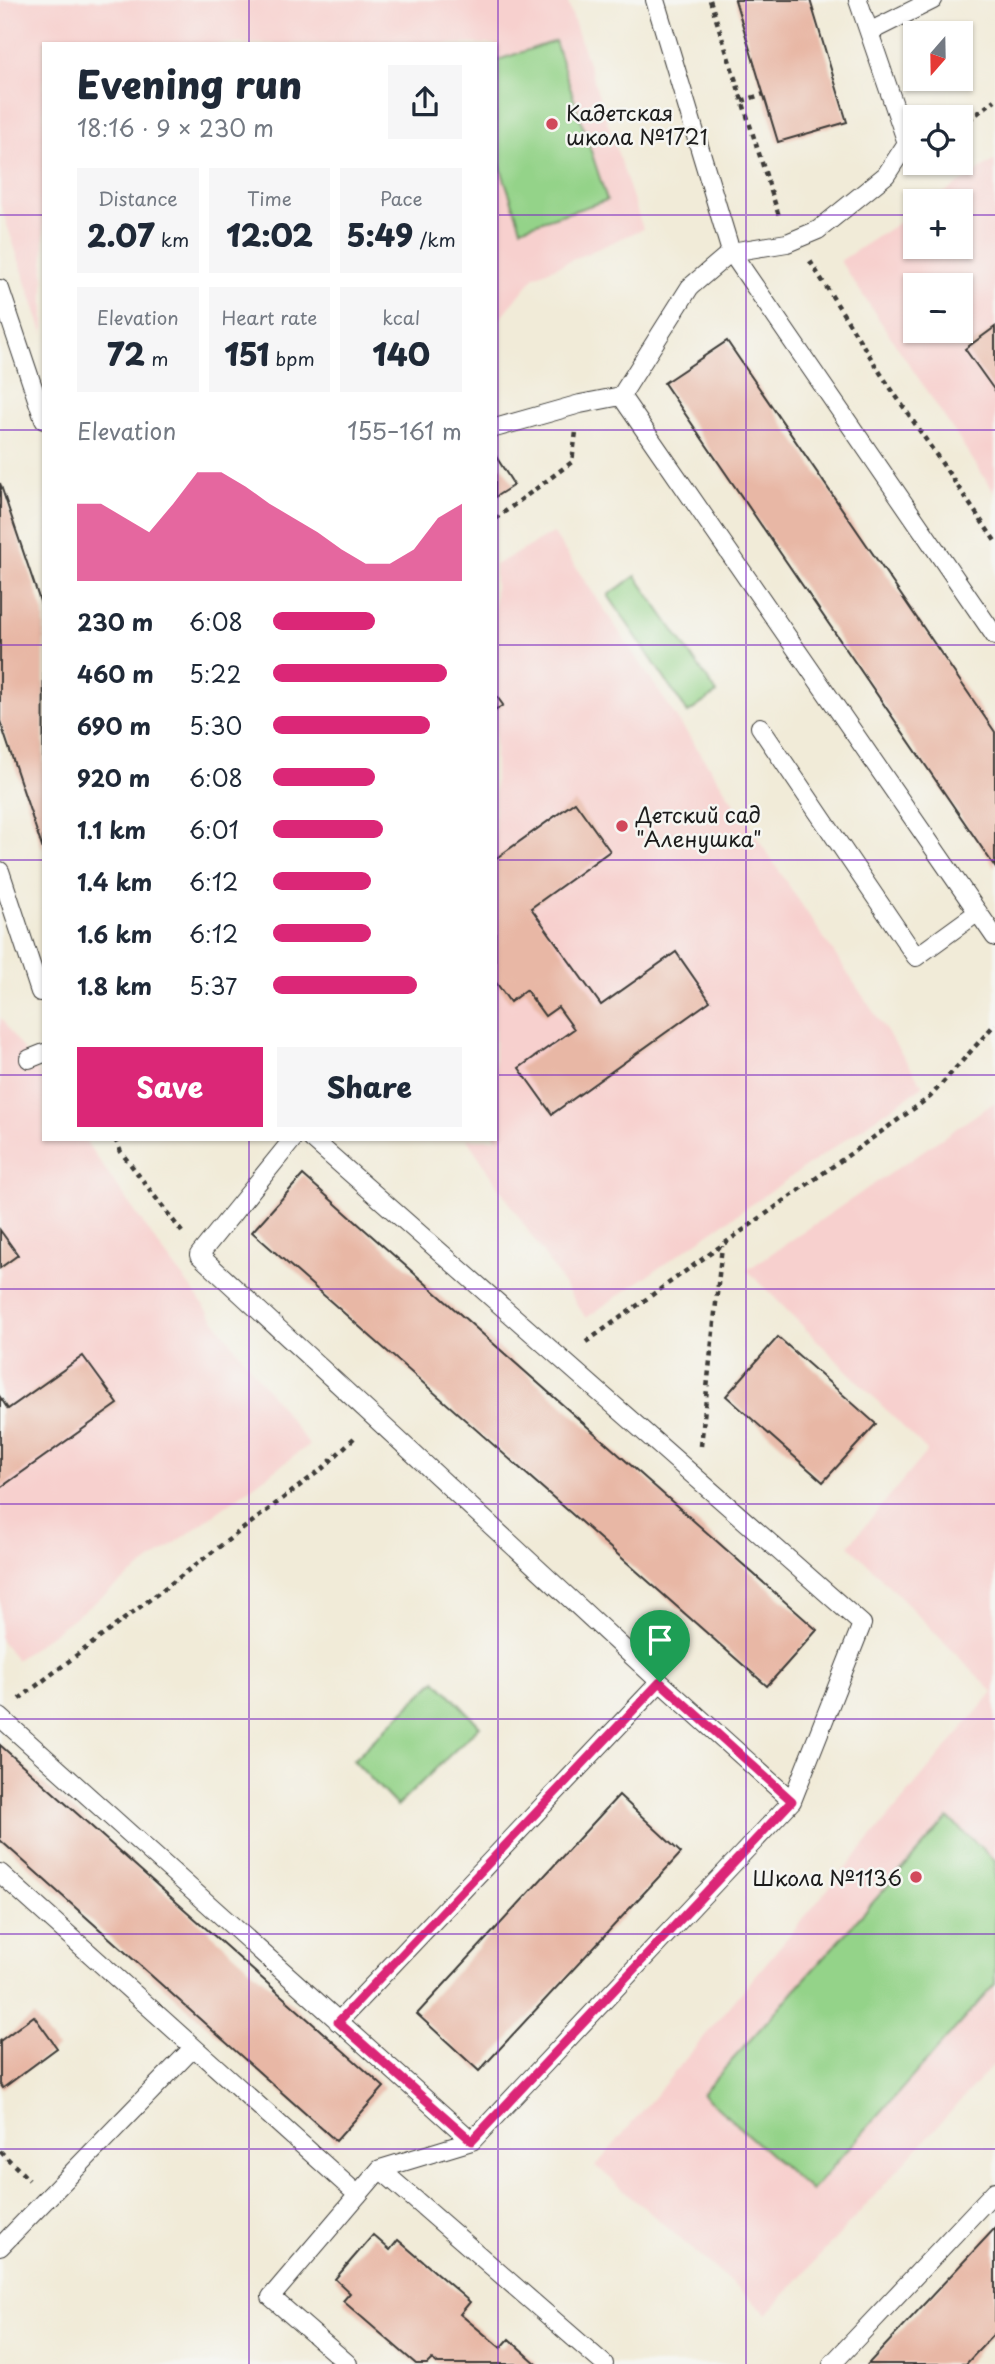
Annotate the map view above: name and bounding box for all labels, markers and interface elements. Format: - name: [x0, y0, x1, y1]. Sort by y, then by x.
- north arrow: [903, 21, 973, 91]
- map controls: [903, 21, 973, 343]
- text: Evening run: [77, 55, 302, 112]
- button: share: [388, 65, 462, 139]
- place label: Кадетская школа №1721: [566, 96, 708, 152]
- button: locate: [903, 105, 973, 175]
- text: 18:16 · 9 × 230 m: [77, 110, 274, 145]
- marker: Кадетская школа №1721: [544, 116, 560, 132]
- text: Distance: [98, 184, 178, 212]
- text: Time: [247, 184, 292, 212]
- text: Pace: [380, 184, 423, 212]
- button: +: [903, 189, 973, 259]
- text: 2.07: [86, 212, 154, 257]
- text: 12:02: [226, 212, 313, 257]
- text: 5:49: [347, 212, 413, 257]
- text: km: [154, 225, 189, 253]
- text: /km: [413, 225, 456, 253]
- button: −: [903, 273, 973, 343]
- text: Elevation: [97, 303, 179, 331]
- text: Heart rate: [222, 303, 317, 331]
- text: kcal: [382, 303, 420, 331]
- text: 72: [107, 331, 145, 376]
- text: 151: [224, 331, 269, 376]
- text: 140: [372, 331, 430, 376]
- text: m: [145, 344, 169, 372]
- text: bpm: [269, 344, 315, 372]
- text: Elevation: [77, 413, 176, 448]
- text: 155–161 m: [347, 413, 462, 448]
- text: 230 m: [77, 604, 153, 639]
- text: 6:08: [189, 604, 243, 639]
- text: 460 m: [77, 656, 154, 691]
- text: 5:22: [189, 656, 241, 691]
- text: 690 m: [77, 708, 151, 743]
- text: 5:30: [189, 708, 242, 743]
- text: 920 m: [77, 760, 150, 795]
- text: 6:08: [189, 760, 243, 795]
- place label: Детский сад "Аленушка": [635, 798, 762, 854]
- text: 1.1 km: [77, 812, 146, 847]
- text: 6:01: [189, 812, 239, 847]
- marker: Детский сад "Аленушка": [614, 818, 630, 834]
- text: 1.4 km: [77, 864, 152, 899]
- text: 6:12: [189, 864, 238, 899]
- text: 1.6 km: [77, 916, 152, 951]
- text: 6:12: [189, 916, 238, 951]
- text: 1.8 km: [77, 968, 152, 1003]
- text: 5:37: [189, 968, 237, 1003]
- button: Save: [77, 1047, 263, 1127]
- button: Share: [277, 1047, 462, 1127]
- pin: [630, 1610, 690, 1682]
- icon: arrive: [641, 1621, 679, 1659]
- place label: Школа №1136: [752, 1861, 902, 1893]
- marker: Школа №1136: [908, 1869, 924, 1885]

